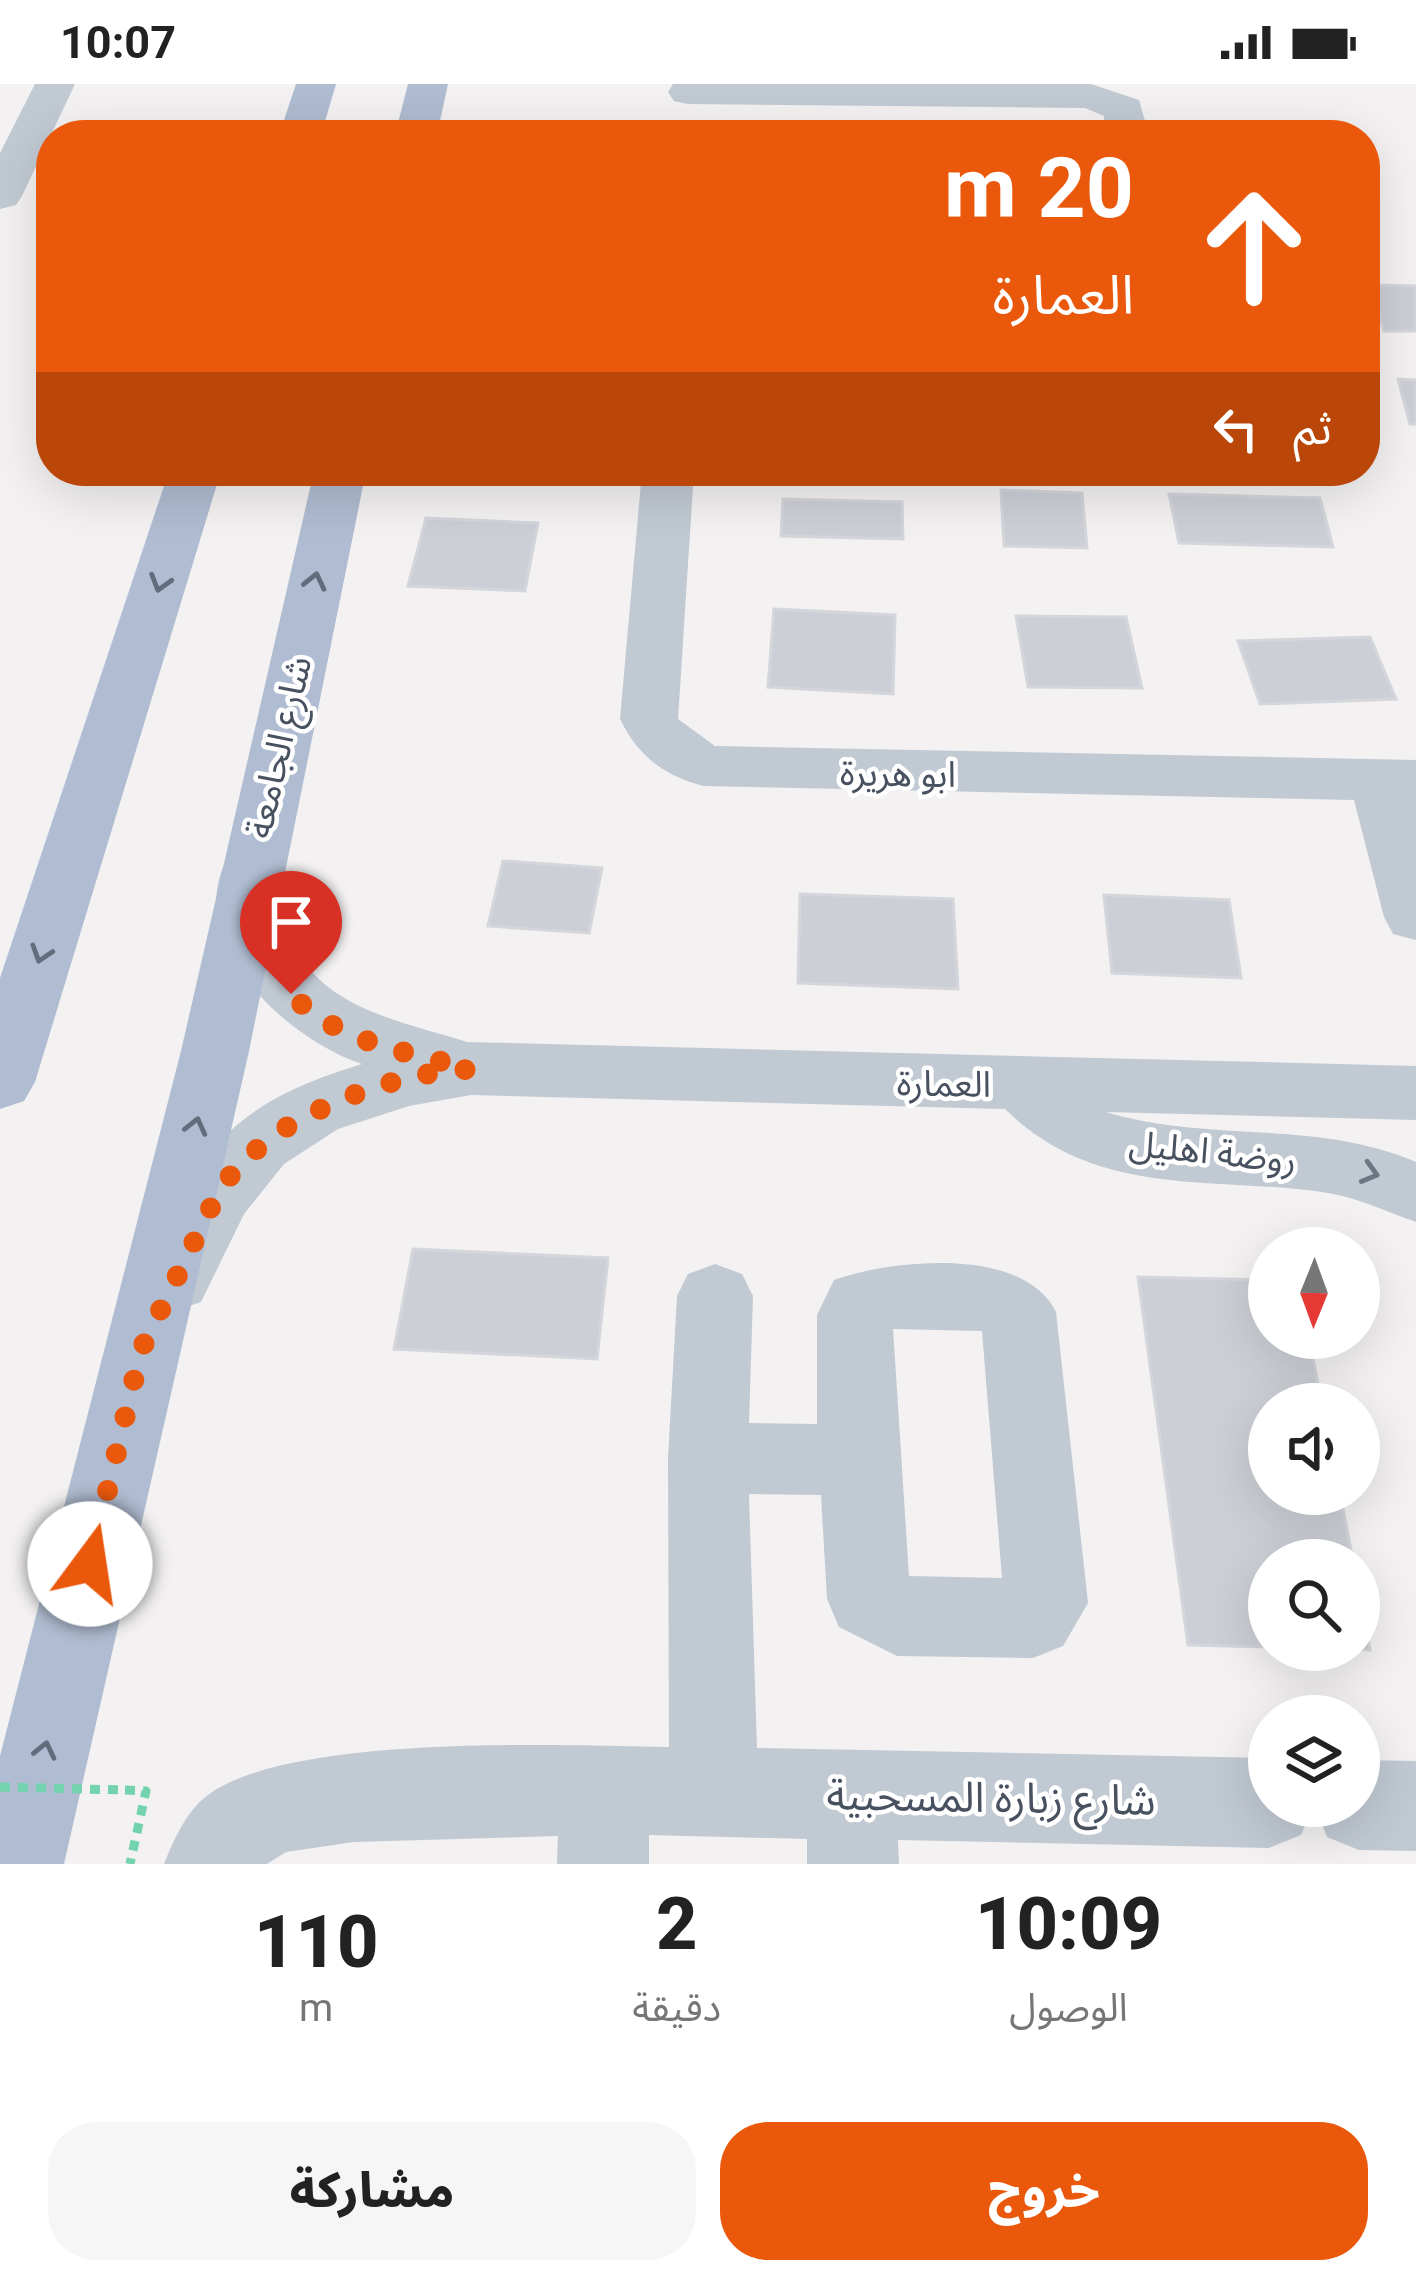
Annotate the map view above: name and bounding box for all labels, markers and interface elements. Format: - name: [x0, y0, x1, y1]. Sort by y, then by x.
- text: 10:07: [60, 16, 176, 69]
- text: 20 m: [944, 139, 1134, 238]
- icon: ahead: [1176, 168, 1332, 324]
- text: العمارة: [993, 264, 1134, 327]
- icon: left: [1203, 396, 1269, 462]
- text: ثم: [1293, 402, 1332, 455]
- one-way arrow: [149, 572, 174, 593]
- one-way arrow: [302, 572, 327, 592]
- street label: شارع الجامعة: [238, 652, 325, 843]
- street label: ابو هريرة: [840, 752, 956, 796]
- pin: [240, 871, 342, 994]
- icon: arrive: [258, 889, 324, 955]
- one-way arrow: [31, 943, 56, 964]
- street label: العمارة: [896, 1062, 992, 1106]
- one-way arrow: [182, 1117, 207, 1137]
- street label: روضة اهليل: [1127, 1122, 1299, 1182]
- one-way arrow: [1359, 1159, 1380, 1184]
- north arrow: [1248, 1227, 1380, 1359]
- map controls: [1248, 1227, 1380, 1827]
- button: sound: [1248, 1383, 1380, 1515]
- position arrow: [27, 1501, 153, 1627]
- button: search: [1248, 1539, 1380, 1671]
- button: layers: [1248, 1695, 1380, 1827]
- one-way arrow: [31, 1741, 56, 1761]
- street label: شارع زبارة المسحبية: [826, 1770, 1156, 1832]
- text: 2: [656, 1882, 698, 1967]
- text: 10:09: [975, 1882, 1162, 1967]
- text: 110: [254, 1900, 378, 1985]
- text: m: [299, 1985, 333, 2031]
- text: دقيقة: [632, 1985, 721, 2031]
- text: الوصول: [1009, 1985, 1128, 2031]
- button: مشاركة: [48, 2122, 696, 2260]
- button: خروج: [720, 2122, 1368, 2260]

